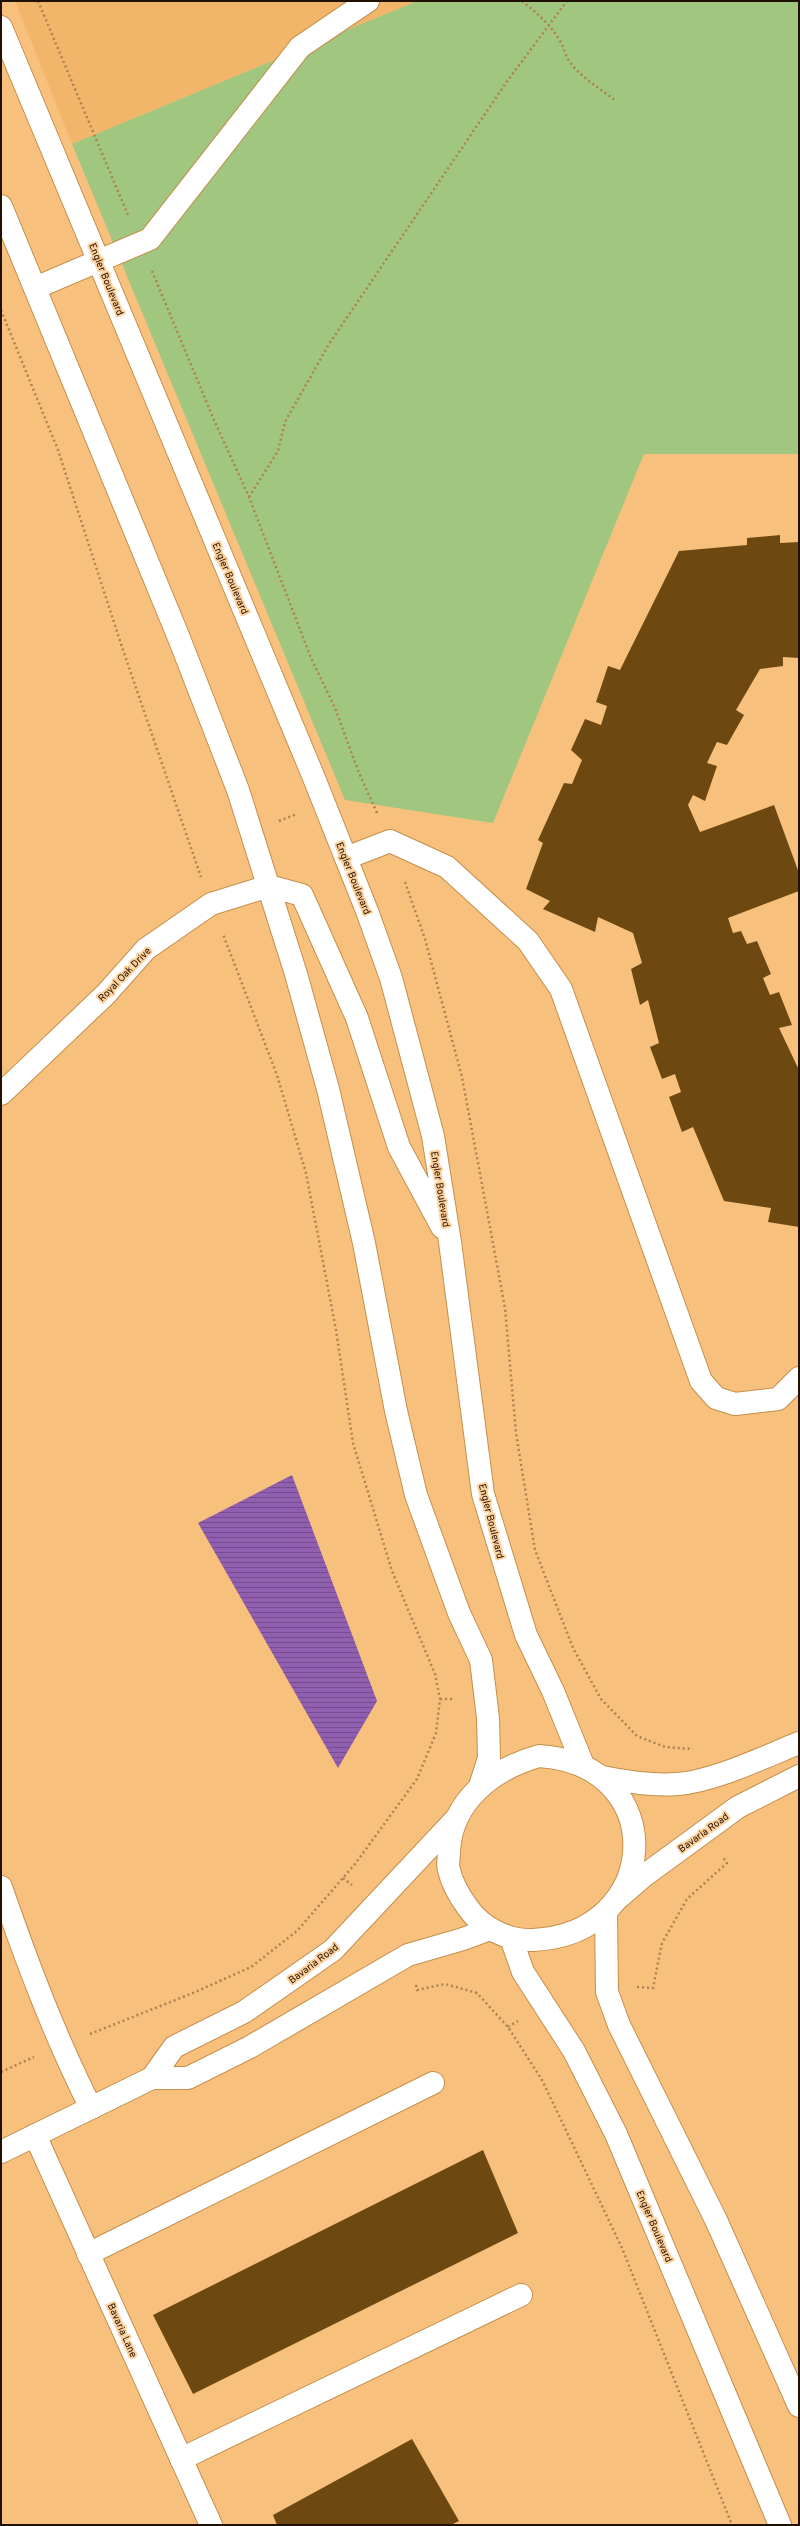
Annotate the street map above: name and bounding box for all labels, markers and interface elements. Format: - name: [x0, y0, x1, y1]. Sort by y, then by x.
- street label: Engler Boulevard: [85, 241, 126, 318]
- street label: Engler Boulevard: [209, 541, 251, 617]
- street label: Engler Boulevard: [332, 840, 373, 917]
- street label: Royal Oak Drive: [96, 945, 154, 1005]
- street label: Engler Boulevard: [427, 1150, 452, 1228]
- street label: Engler Boulevard: [475, 1482, 506, 1560]
- street label: Bavaria Road: [676, 1811, 732, 1856]
- street label: Bavaria Road: [286, 1941, 342, 1987]
- street label: Engler Boulevard: [633, 2189, 675, 2265]
- street label: Bavaria Lane: [104, 2301, 139, 2360]

